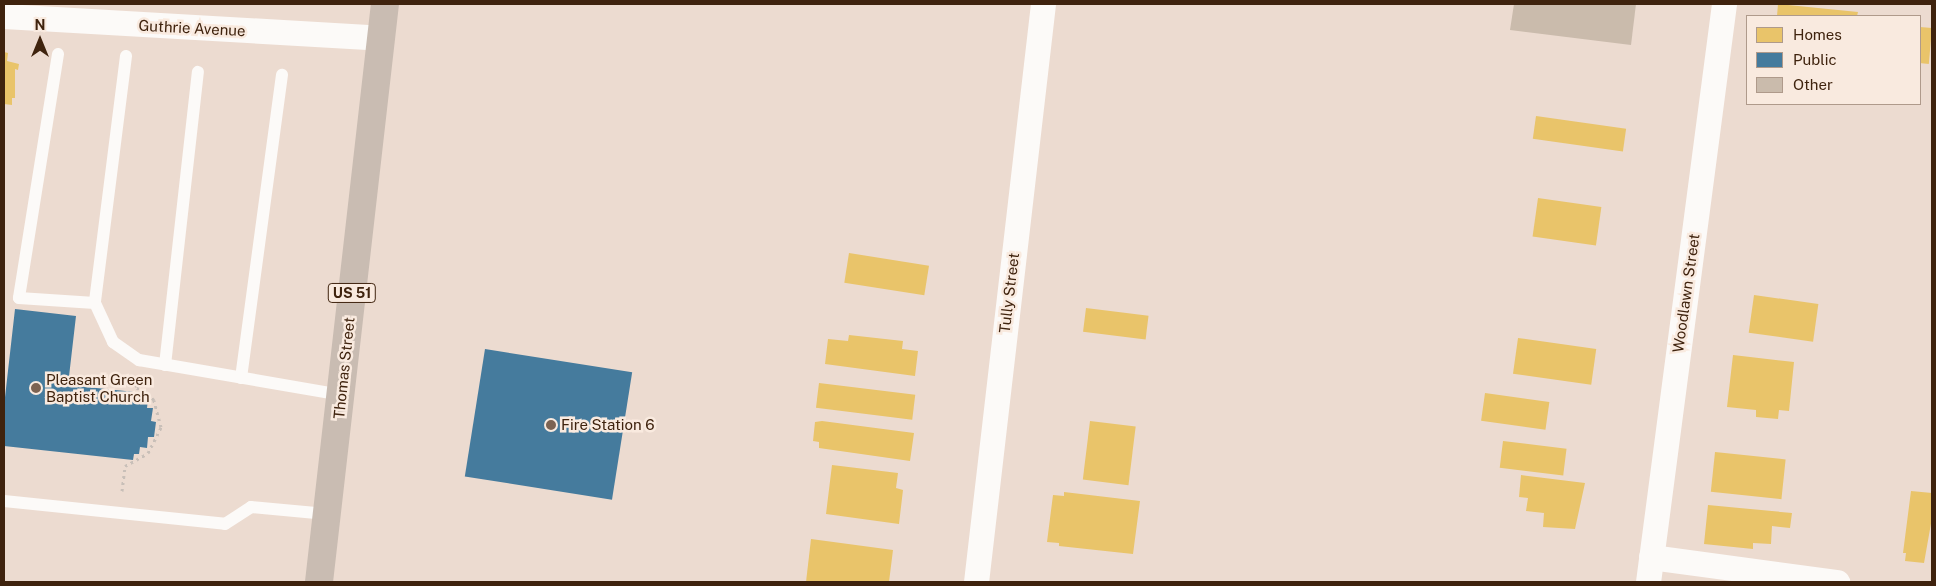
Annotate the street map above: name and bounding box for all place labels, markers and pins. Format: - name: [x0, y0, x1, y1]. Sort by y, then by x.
- place label: Pleasant Green Baptist Church: [46, 370, 152, 405]
- marker: Pleasant Green Baptist Church: [30, 382, 42, 394]
- place label: Fire Station 6: [561, 416, 655, 434]
- marker: Fire Station 6: [545, 419, 557, 431]

